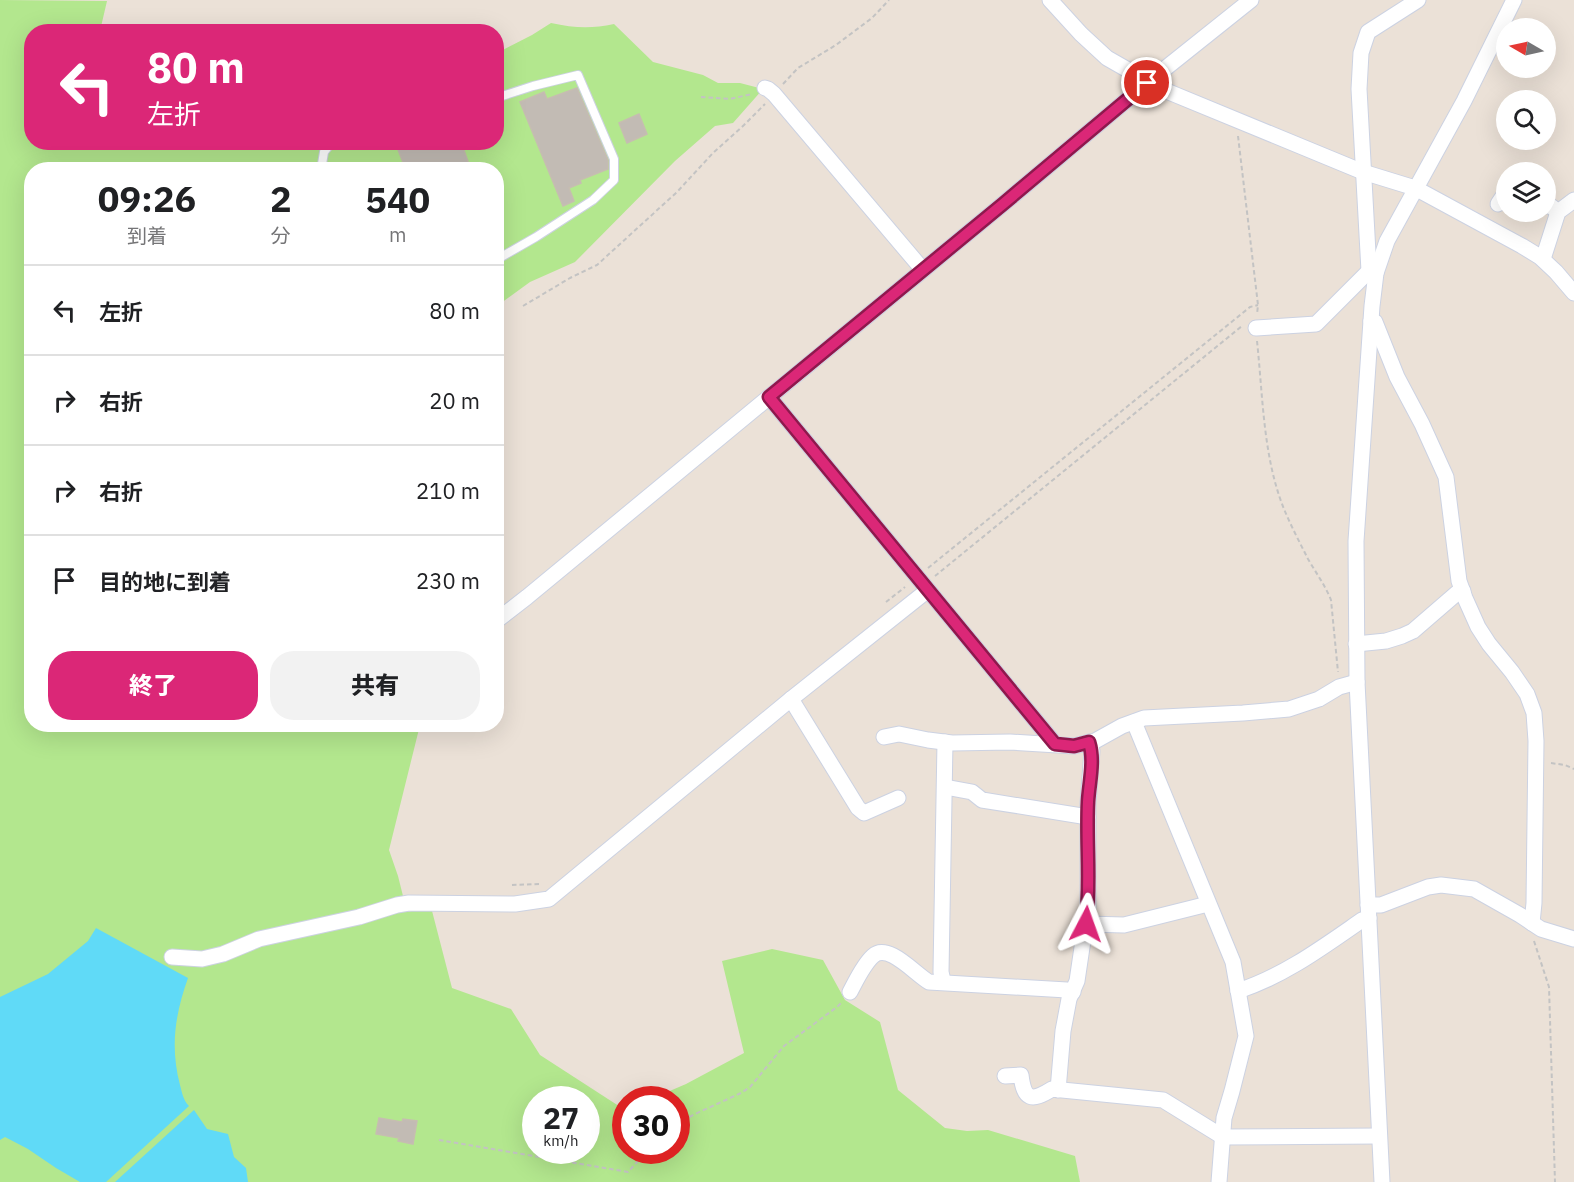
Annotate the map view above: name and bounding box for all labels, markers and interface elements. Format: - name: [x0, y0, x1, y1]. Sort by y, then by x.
- north arrow: [1496, 18, 1556, 78]
- map controls: [1496, 18, 1556, 222]
- text: 80 m: [147, 40, 245, 95]
- icon: left: [48, 48, 126, 126]
- pin: [1121, 57, 1172, 108]
- icon: arrive: [1130, 66, 1163, 99]
- button: search: [1496, 90, 1556, 150]
- text: 左折: [147, 96, 201, 131]
- button: layers: [1496, 162, 1556, 222]
- text: 09:26: [98, 175, 196, 222]
- text: 2: [270, 175, 292, 222]
- text: 540: [365, 176, 430, 223]
- text: m: [389, 221, 406, 248]
- text: 到着: [127, 222, 167, 249]
- text: 分: [271, 222, 291, 249]
- icon: left: [48, 294, 81, 327]
- text: 80 m: [429, 296, 480, 325]
- text: 左折: [99, 297, 143, 326]
- icon: right: [48, 384, 81, 417]
- text: 20 m: [429, 386, 480, 415]
- text: 右折: [99, 387, 143, 416]
- icon: right: [48, 474, 81, 507]
- text: 210 m: [416, 476, 480, 505]
- text: 右折: [99, 477, 143, 506]
- icon: arrive: [48, 564, 81, 597]
- text: 230 m: [416, 566, 480, 595]
- text: 目的地に到着: [99, 567, 231, 596]
- button: 終了: [48, 651, 258, 720]
- button: 共有: [270, 651, 480, 720]
- position arrow: [1054, 892, 1118, 956]
- speed limit sign: 30: [612, 1086, 690, 1164]
- text: 27: [543, 1098, 579, 1137]
- text: km/h: [543, 1131, 579, 1150]

